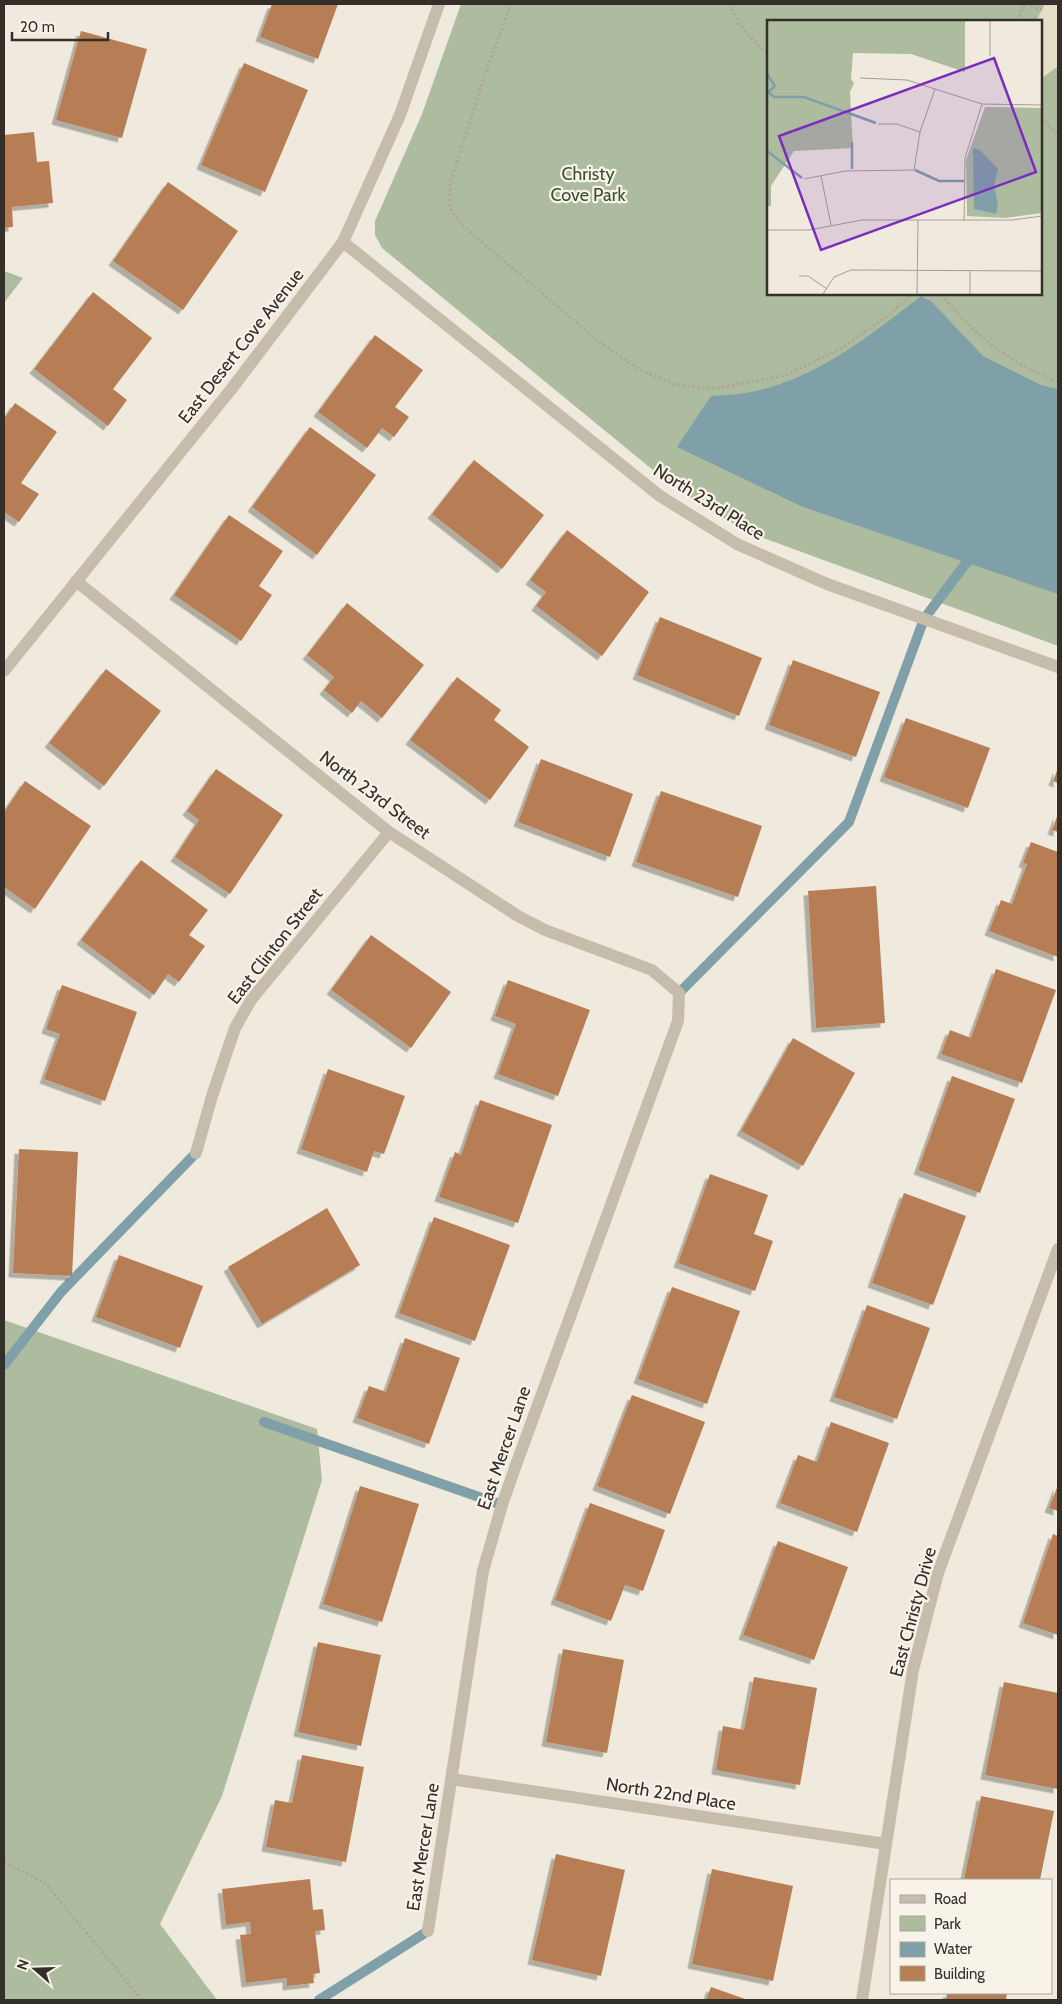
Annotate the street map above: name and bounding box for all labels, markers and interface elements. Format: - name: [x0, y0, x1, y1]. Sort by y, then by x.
- scale bar: [12, 10, 109, 42]
- text: 20 m: [20, 18, 55, 36]
- inset map: [767, 20, 1042, 295]
- park label: Christy Cove Park: [551, 163, 626, 206]
- street label: East Desert Cove Avenue: [174, 264, 308, 428]
- street label: North 23rd Place: [649, 459, 769, 545]
- street label: North 23rd Street: [315, 746, 435, 844]
- street label: East Clinton Street: [223, 883, 327, 1009]
- street label: East Mercer Lane: [473, 1383, 535, 1513]
- street label: East Christy Drive: [885, 1545, 941, 1679]
- street label: North 22nd Place: [604, 1773, 738, 1815]
- street label: East Mercer Lane: [402, 1781, 444, 1913]
- legend: [890, 1879, 1052, 1994]
- text: Road: [934, 1890, 967, 1908]
- text: Park: [934, 1915, 961, 1933]
- text: Water: [934, 1940, 972, 1958]
- north arrow: [10, 1944, 60, 1994]
- text: N: [13, 1957, 33, 1972]
- text: Building: [934, 1965, 985, 1983]

